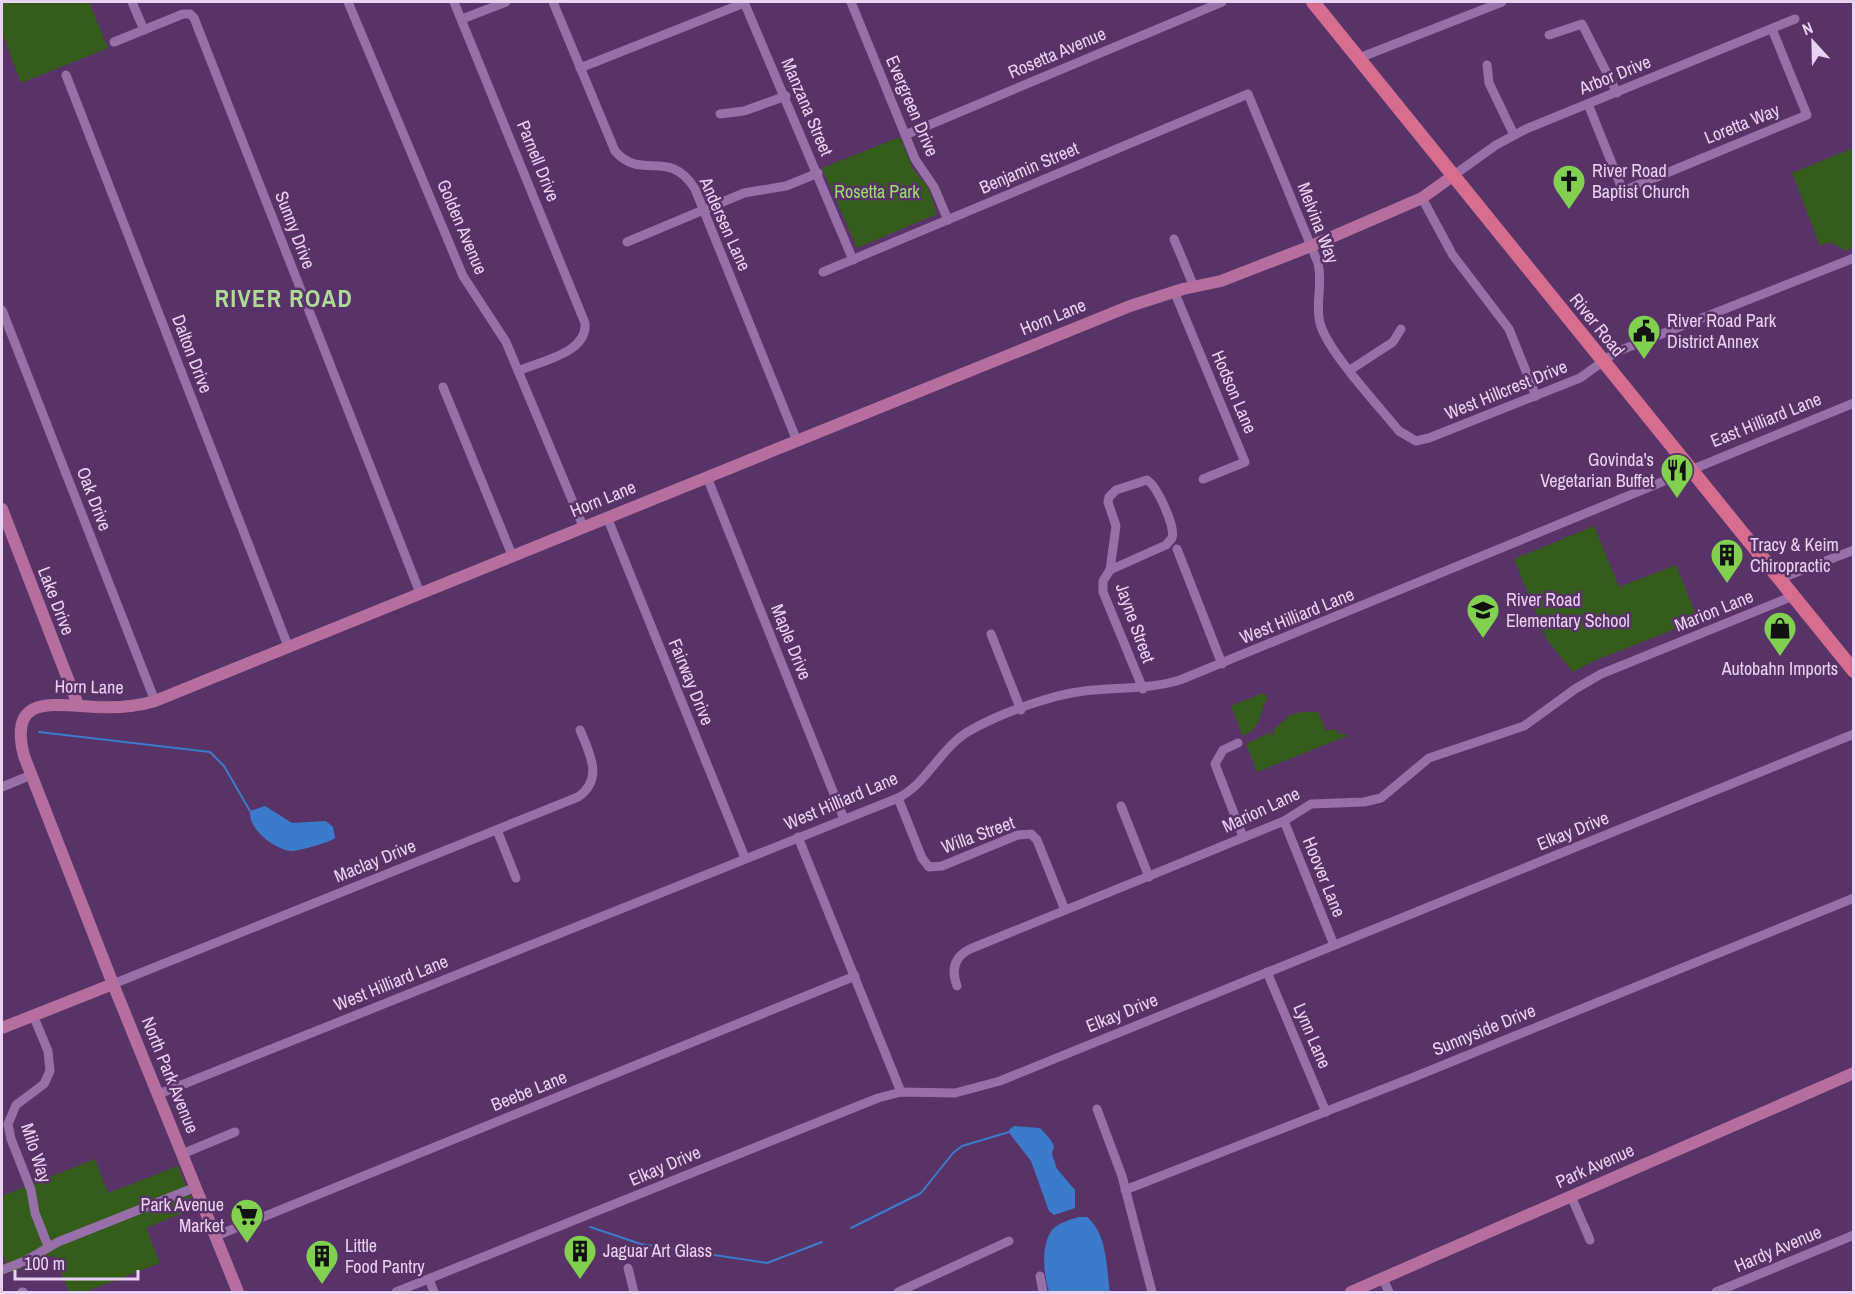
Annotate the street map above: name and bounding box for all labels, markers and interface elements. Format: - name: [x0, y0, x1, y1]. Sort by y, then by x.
- north arrow: [1783, 12, 1843, 72]
- text: N: [1799, 16, 1816, 40]
- street label: Rosetta Avenue: [1004, 21, 1110, 84]
- street label: Arbor Drive: [1574, 49, 1654, 101]
- street label: Evergreen Drive: [880, 51, 945, 160]
- street label: Manzana Street: [776, 54, 839, 160]
- street label: Loretta Way: [1700, 97, 1784, 150]
- street label: Parnell Drive: [511, 117, 566, 205]
- street label: Benjamin Street: [975, 135, 1082, 200]
- place label: River Road Baptist Church: [1592, 158, 1690, 204]
- church icon: River Road Baptist Church: [1551, 163, 1587, 210]
- street label: Andersen Lane: [693, 172, 757, 275]
- street label: Golden Avenue: [431, 176, 494, 278]
- park label: Rosetta Park: [834, 179, 920, 204]
- street label: Melvina Way: [1292, 179, 1346, 267]
- street label: Sunny Drive: [269, 187, 322, 272]
- district label: RIVER ROAD: [215, 282, 353, 314]
- street label: River Road: [1564, 288, 1631, 362]
- street label: Horn Lane: [1016, 292, 1089, 341]
- place label: River Road Park District Annex: [1667, 308, 1777, 354]
- street label: Dalton Drive: [166, 311, 219, 397]
- public building icon: River Road Park District Annex: [1626, 313, 1662, 360]
- street label: Hodson Lane: [1206, 347, 1263, 437]
- street label: West Hillcrest Drive: [1441, 354, 1571, 426]
- street label: East Hilliard Lane: [1707, 386, 1825, 453]
- place label: Govinda's Vegetarian Buffet: [1540, 447, 1654, 493]
- restaurant icon: Govinda's Vegetarian Buffet: [1659, 452, 1695, 499]
- street label: Oak Drive: [71, 463, 118, 534]
- street label: Horn Lane: [566, 474, 639, 523]
- place label: Tracy & Keim Chiropractic: [1750, 532, 1839, 578]
- building icon: Tracy & Keim Chiropractic: [1709, 537, 1745, 584]
- street label: Lake Drive: [32, 563, 81, 639]
- street label: Jayne Street: [1110, 580, 1161, 666]
- street label: West Hilliard Lane: [1236, 581, 1358, 650]
- street label: Marion Lane: [1671, 583, 1757, 638]
- place label: River Road Elementary School: [1506, 587, 1630, 633]
- school or university icon: River Road Elementary School: [1465, 592, 1501, 639]
- street label: Maple Drive: [765, 600, 818, 683]
- shop icon: Autobahn Imports: [1762, 610, 1798, 657]
- street label: Fairway Drive: [663, 635, 720, 729]
- place label: Autobahn Imports: [1721, 656, 1838, 681]
- street label: Horn Lane: [54, 673, 124, 700]
- street label: West Hilliard Lane: [780, 765, 901, 836]
- street label: Marion Lane: [1218, 781, 1304, 838]
- street label: Elkay Drive: [1533, 805, 1612, 856]
- street label: Willa Street: [938, 810, 1018, 859]
- street label: Maclay Drive: [330, 833, 419, 888]
- street label: Hoover Lane: [1297, 833, 1352, 921]
- street label: West Hilliard Lane: [330, 948, 452, 1017]
- street label: Elkay Drive: [1082, 987, 1161, 1038]
- street label: Sunnyside Drive: [1429, 998, 1539, 1062]
- street label: Lynn Lane: [1288, 999, 1337, 1072]
- street label: North Park Avenue: [136, 1013, 205, 1137]
- street label: Beebe Lane: [487, 1064, 570, 1117]
- street label: Milo Way: [15, 1120, 58, 1186]
- street label: Park Avenue: [1552, 1137, 1638, 1194]
- street label: Elkay Drive: [625, 1139, 704, 1192]
- place label: Park Avenue Market: [141, 1192, 224, 1238]
- supermarket icon: Park Avenue Market: [229, 1197, 265, 1244]
- street label: Hardy Avenue: [1730, 1219, 1825, 1278]
- place label: Little Food Pantry: [345, 1233, 425, 1279]
- building icon: Jaguar Art Glass: [562, 1233, 598, 1280]
- building icon: Little Food Pantry: [304, 1238, 340, 1285]
- place label: Jaguar Art Glass: [603, 1238, 712, 1263]
- scale bar: [15, 1243, 138, 1281]
- text: 100 m: [24, 1251, 65, 1276]

